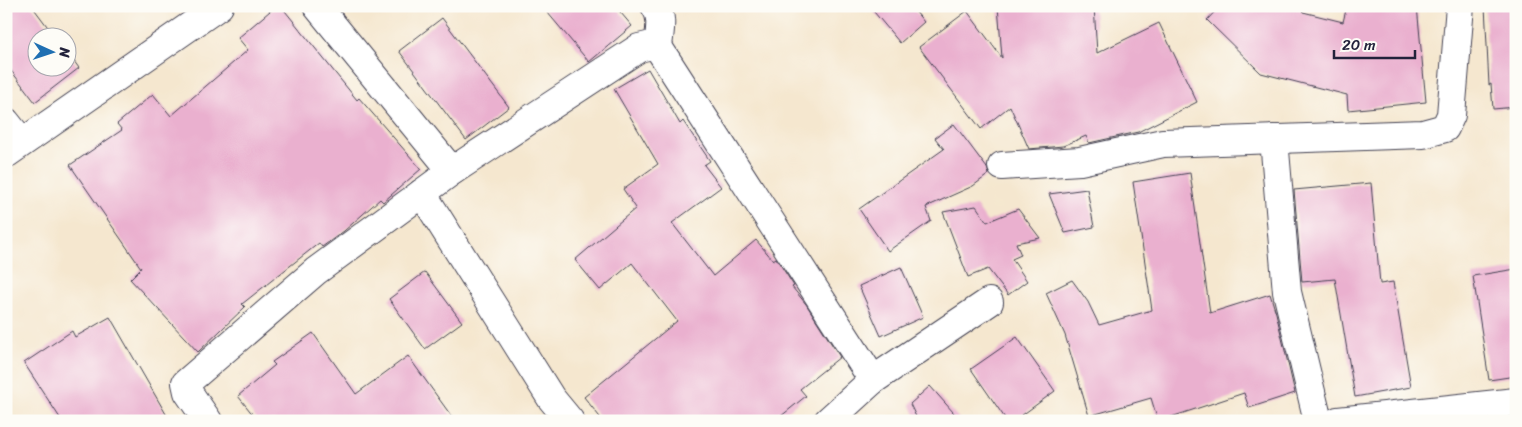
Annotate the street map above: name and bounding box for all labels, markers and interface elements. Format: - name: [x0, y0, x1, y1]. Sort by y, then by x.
- north arrow: [28, 28, 78, 78]
- scale bar: [1334, 28, 1416, 60]
- text: 20 m: [1342, 32, 1376, 58]
- text: N: [52, 46, 77, 58]

